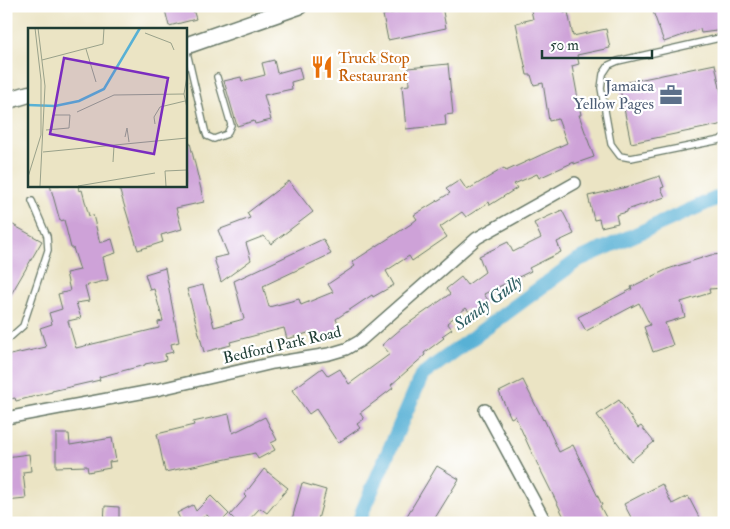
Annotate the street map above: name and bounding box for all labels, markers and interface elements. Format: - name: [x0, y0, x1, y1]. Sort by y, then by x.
- inset map: [28, 28, 186, 186]
- scale bar: [542, 28, 652, 60]
- text: 50 m: [550, 36, 579, 55]
- place label: Truck Stop Restaurant: [338, 48, 410, 86]
- restaurant icon: Truck Stop Restaurant: [309, 54, 335, 80]
- place label: Jamaica Yellow Pages: [573, 76, 654, 114]
- office icon: Jamaica Yellow Pages: [658, 82, 684, 108]
- water label: Sandy Gully: [448, 270, 528, 336]
- street label: Bedford Park Road: [221, 322, 343, 368]

